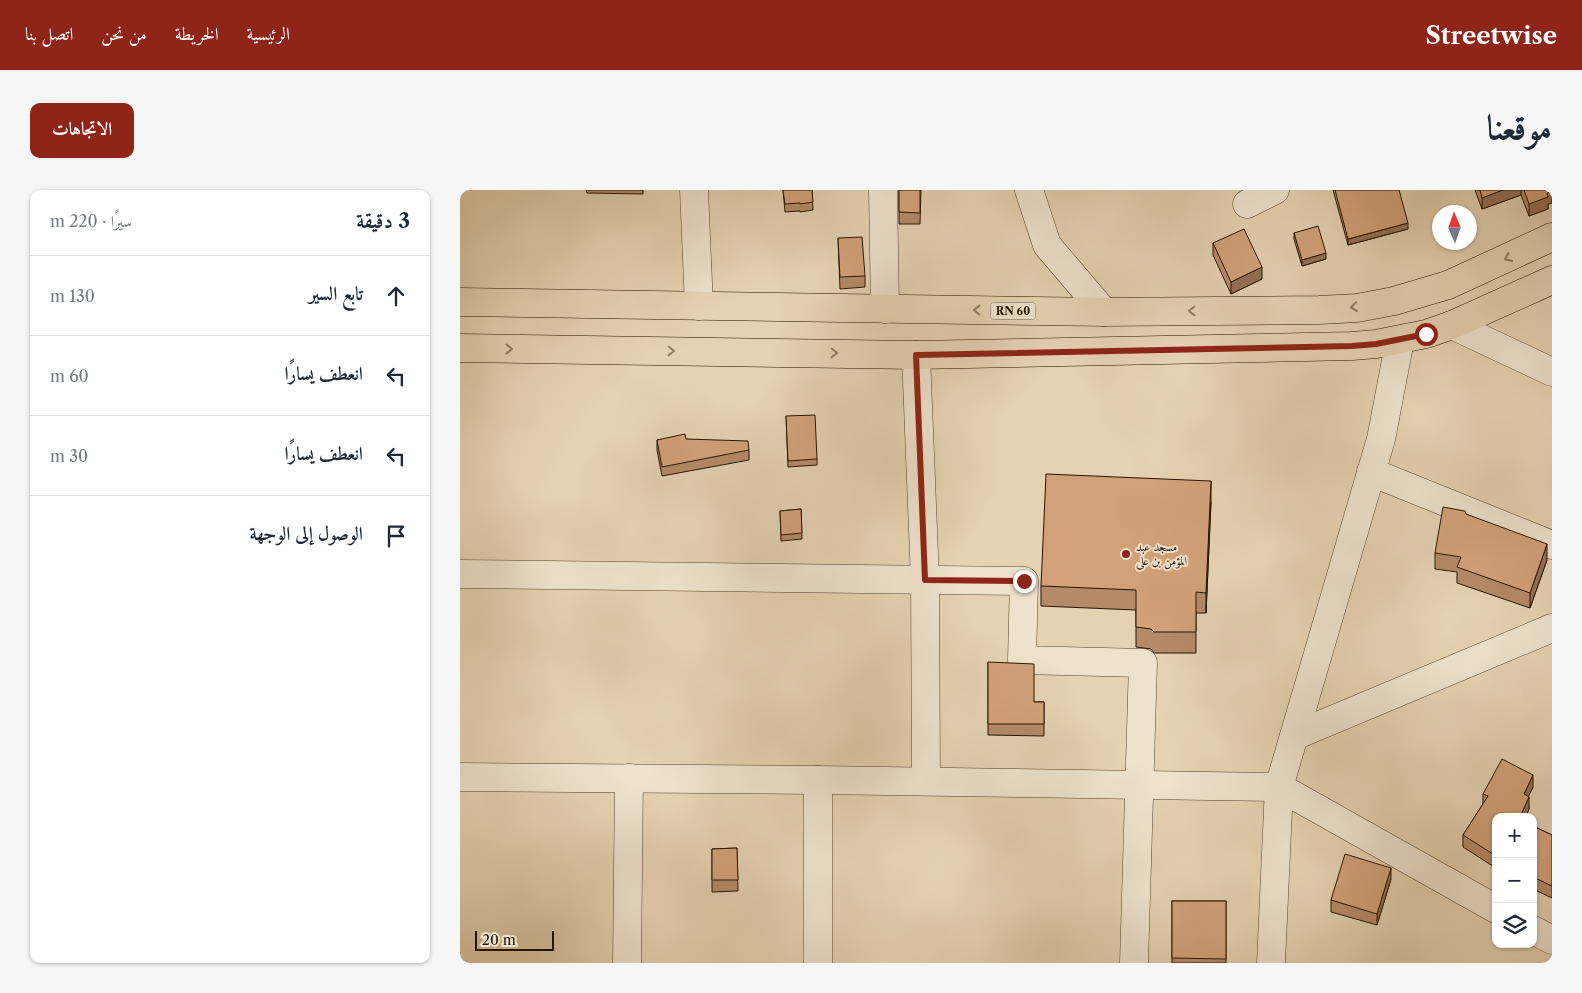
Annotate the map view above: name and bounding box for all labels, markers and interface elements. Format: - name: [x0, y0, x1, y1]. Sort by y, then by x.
- text: Streetwise: [1425, 21, 1557, 50]
- text: اتصل بنا: [25, 23, 73, 45]
- text: من نحن: [101, 23, 147, 45]
- text: الخريطة: [175, 23, 219, 45]
- text: الرئيسية: [247, 23, 290, 45]
- button: الاتجاهات: [30, 103, 134, 158]
- text: موقعنا: [1487, 105, 1552, 148]
- north arrow: [1432, 205, 1477, 250]
- text: 3 دقيقة: [356, 208, 410, 233]
- text: سيرًا · 220 m: [50, 211, 132, 231]
- one-way arrow: [1504, 252, 1513, 262]
- text: تابع السير: [309, 282, 363, 305]
- icon: ahead: [382, 282, 410, 310]
- text: 130 m: [50, 286, 95, 306]
- road number: RN 60: [990, 302, 1036, 320]
- one-way arrow: [1350, 302, 1358, 313]
- one-way arrow: [973, 305, 980, 315]
- one-way arrow: [1188, 306, 1196, 316]
- route start: [1415, 323, 1438, 346]
- one-way arrow: [505, 344, 513, 354]
- one-way arrow: [668, 346, 675, 356]
- one-way arrow: [830, 348, 838, 359]
- text: انعطف يسارًا: [284, 362, 363, 385]
- icon: left: [382, 362, 410, 390]
- text: 60 m: [50, 366, 89, 386]
- text: انعطف يسارًا: [284, 442, 363, 465]
- icon: left: [382, 442, 410, 470]
- text: 30 m: [50, 446, 88, 466]
- text: الوصول إلى الوجهة: [249, 522, 363, 545]
- icon: arrive: [382, 522, 410, 550]
- place label: مسجد عبد المؤمن بن على: [1136, 539, 1187, 570]
- marker: مسجد عبد المؤمن بن على: [1120, 548, 1132, 560]
- route end: [1013, 570, 1036, 593]
- map controls: [1492, 813, 1537, 948]
- button: +: [1492, 813, 1537, 858]
- button: −: [1492, 858, 1537, 903]
- button: layers: [1492, 903, 1537, 948]
- scale bar: [475, 928, 554, 951]
- text: 20 m: [482, 931, 516, 949]

